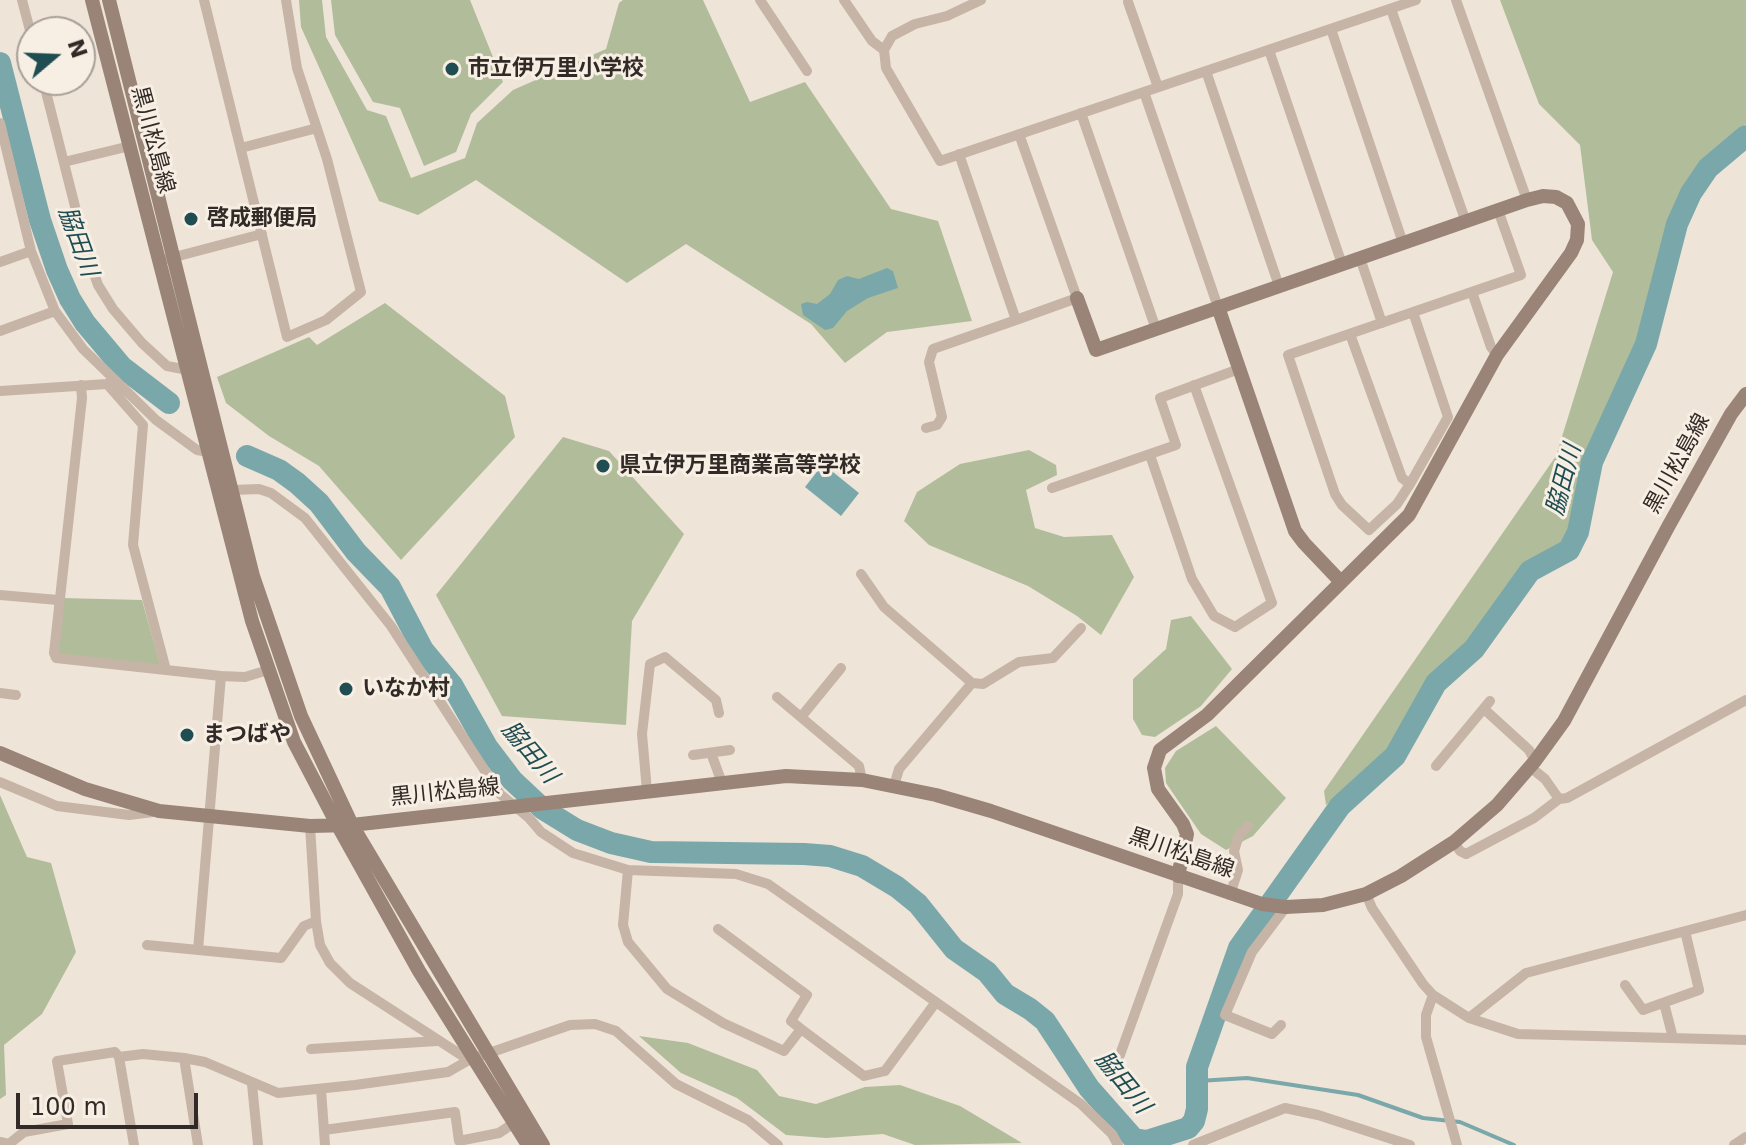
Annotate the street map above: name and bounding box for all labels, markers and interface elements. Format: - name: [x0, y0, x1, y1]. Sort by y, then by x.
- north arrow: [16, 16, 96, 96]
- text: N: [62, 36, 92, 61]
- place label: 市立伊万里小学校: [468, 56, 644, 82]
- marker: 市立伊万里小学校: [443, 60, 461, 78]
- street label: 黒川松島線: [125, 83, 179, 197]
- water label: 脇田川: [51, 203, 103, 281]
- place label: 啓成郵便局: [207, 206, 317, 232]
- marker: 啓成郵便局: [182, 210, 200, 228]
- street label: 黒川松島線: [1640, 409, 1716, 519]
- water label: 脇田川: [1542, 441, 1588, 519]
- place label: 県立伊万里商業高等学校: [619, 453, 861, 479]
- marker: 県立伊万里商業高等学校: [594, 457, 612, 475]
- place label: いなか村: [362, 676, 450, 702]
- marker: いなか村: [337, 680, 355, 698]
- water label: 脇田川: [495, 716, 563, 790]
- place label: まつばや: [203, 722, 291, 748]
- marker: まつばや: [178, 726, 196, 744]
- street label: 黒川松島線: [389, 774, 501, 812]
- street label: 黒川松島線: [1125, 824, 1237, 884]
- water label: 脇田川: [1088, 1046, 1156, 1120]
- scale bar: [20, 1077, 202, 1127]
- text: 100 m: [30, 1093, 107, 1121]

